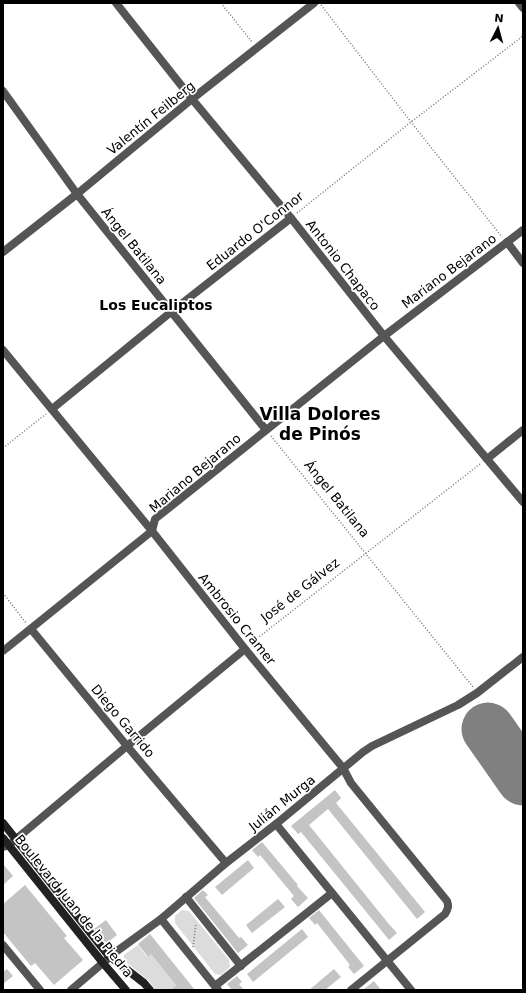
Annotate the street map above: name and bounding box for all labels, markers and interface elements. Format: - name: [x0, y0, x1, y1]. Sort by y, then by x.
- north arrow: [478, 8, 518, 48]
- text: N: [494, 12, 504, 25]
- street label: Valentín Feilberg: [104, 78, 198, 158]
- street label: Eduardo O'Connor: [204, 188, 307, 273]
- street label: Ángel Batilana: [98, 205, 170, 287]
- street label: Antonio Chapaco: [303, 217, 383, 313]
- street label: Mariano Bejarano: [399, 231, 499, 311]
- district label: Los Eucaliptos: [99, 297, 213, 313]
- district label: Villa Dolores de Pinós: [259, 404, 381, 444]
- street label: Mariano Bejarano: [146, 430, 244, 516]
- street label: Ángel Batilana: [301, 458, 373, 540]
- street label: José de Gálvez: [257, 555, 342, 626]
- street label: Ambrosio Cramer: [195, 570, 279, 668]
- street label: Diego Garrido: [88, 682, 158, 760]
- street label: Julián Murga: [245, 772, 318, 835]
- street label: Boulevard Juan de la Piedra: [12, 832, 136, 980]

